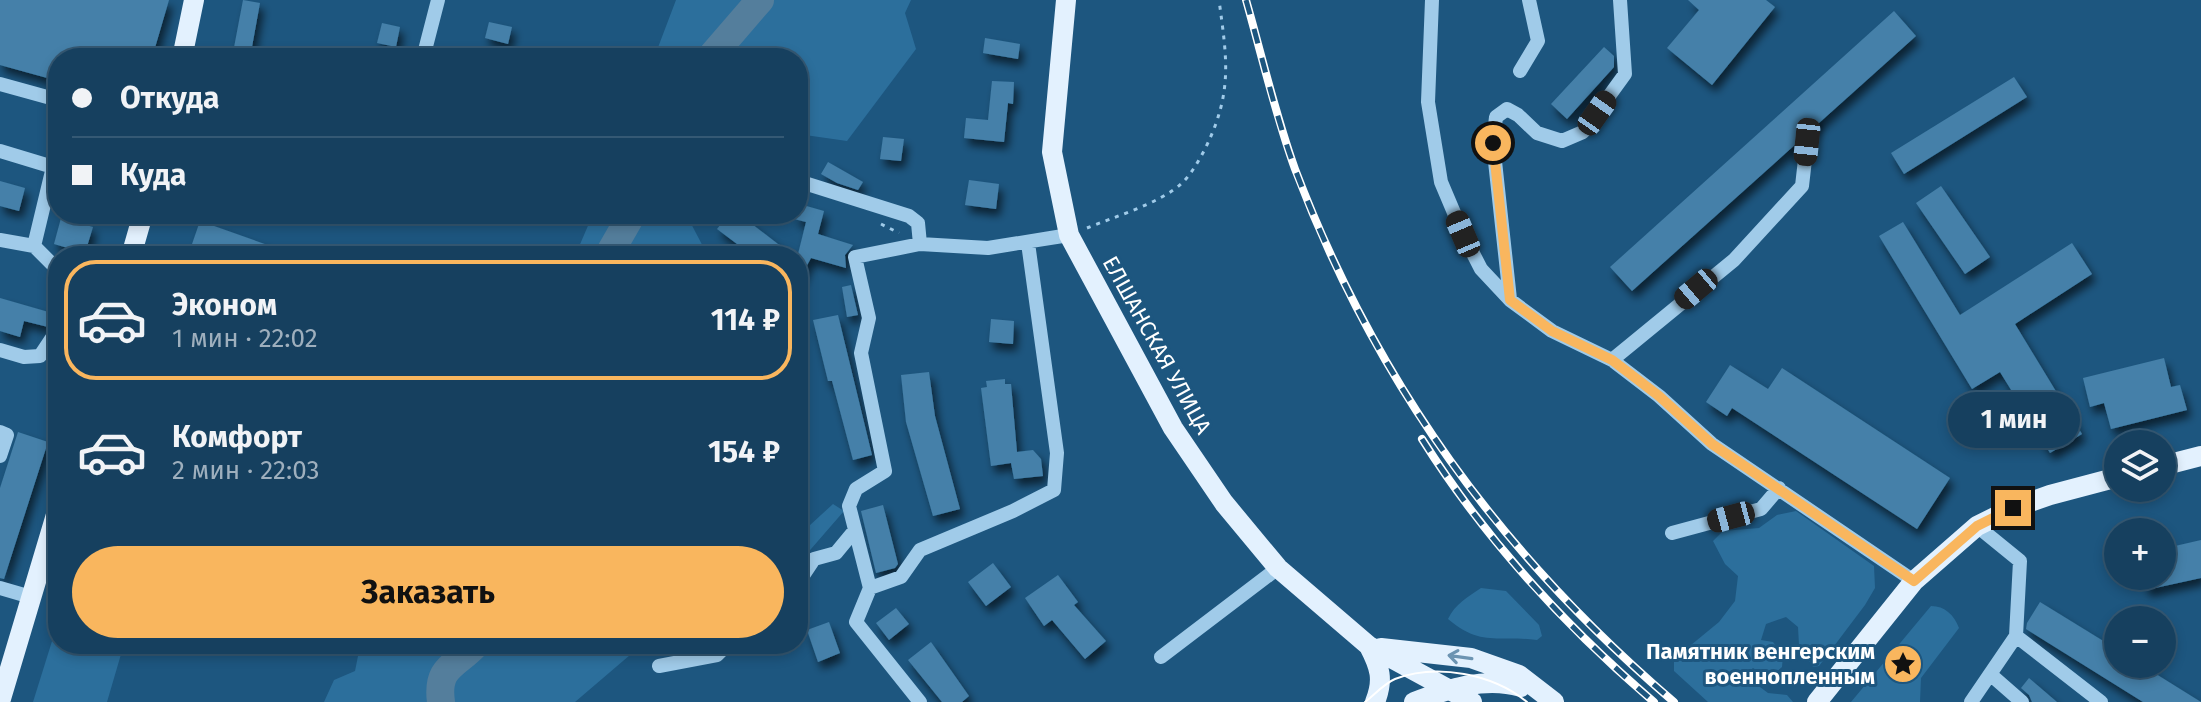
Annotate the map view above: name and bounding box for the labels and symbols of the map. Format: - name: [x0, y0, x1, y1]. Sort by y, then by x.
- car: [1573, 86, 1621, 140]
- car: [1793, 117, 1821, 167]
- route start: [1475, 125, 1511, 161]
- car: [1443, 207, 1483, 261]
- street label: ЕЛШАНСКАЯ УЛИЦА: [1097, 251, 1217, 439]
- car: [1670, 264, 1722, 314]
- callout: 1 мин: [1947, 392, 2079, 448]
- route end: [1995, 490, 2031, 526]
- car: [1705, 499, 1757, 535]
- place label: Памятник венгерским военнопленным: [1646, 638, 1875, 690]
- place icon: Памятник венгерским военнопленным: [1882, 643, 1924, 685]
- one-way arrow: [1448, 649, 1473, 664]

